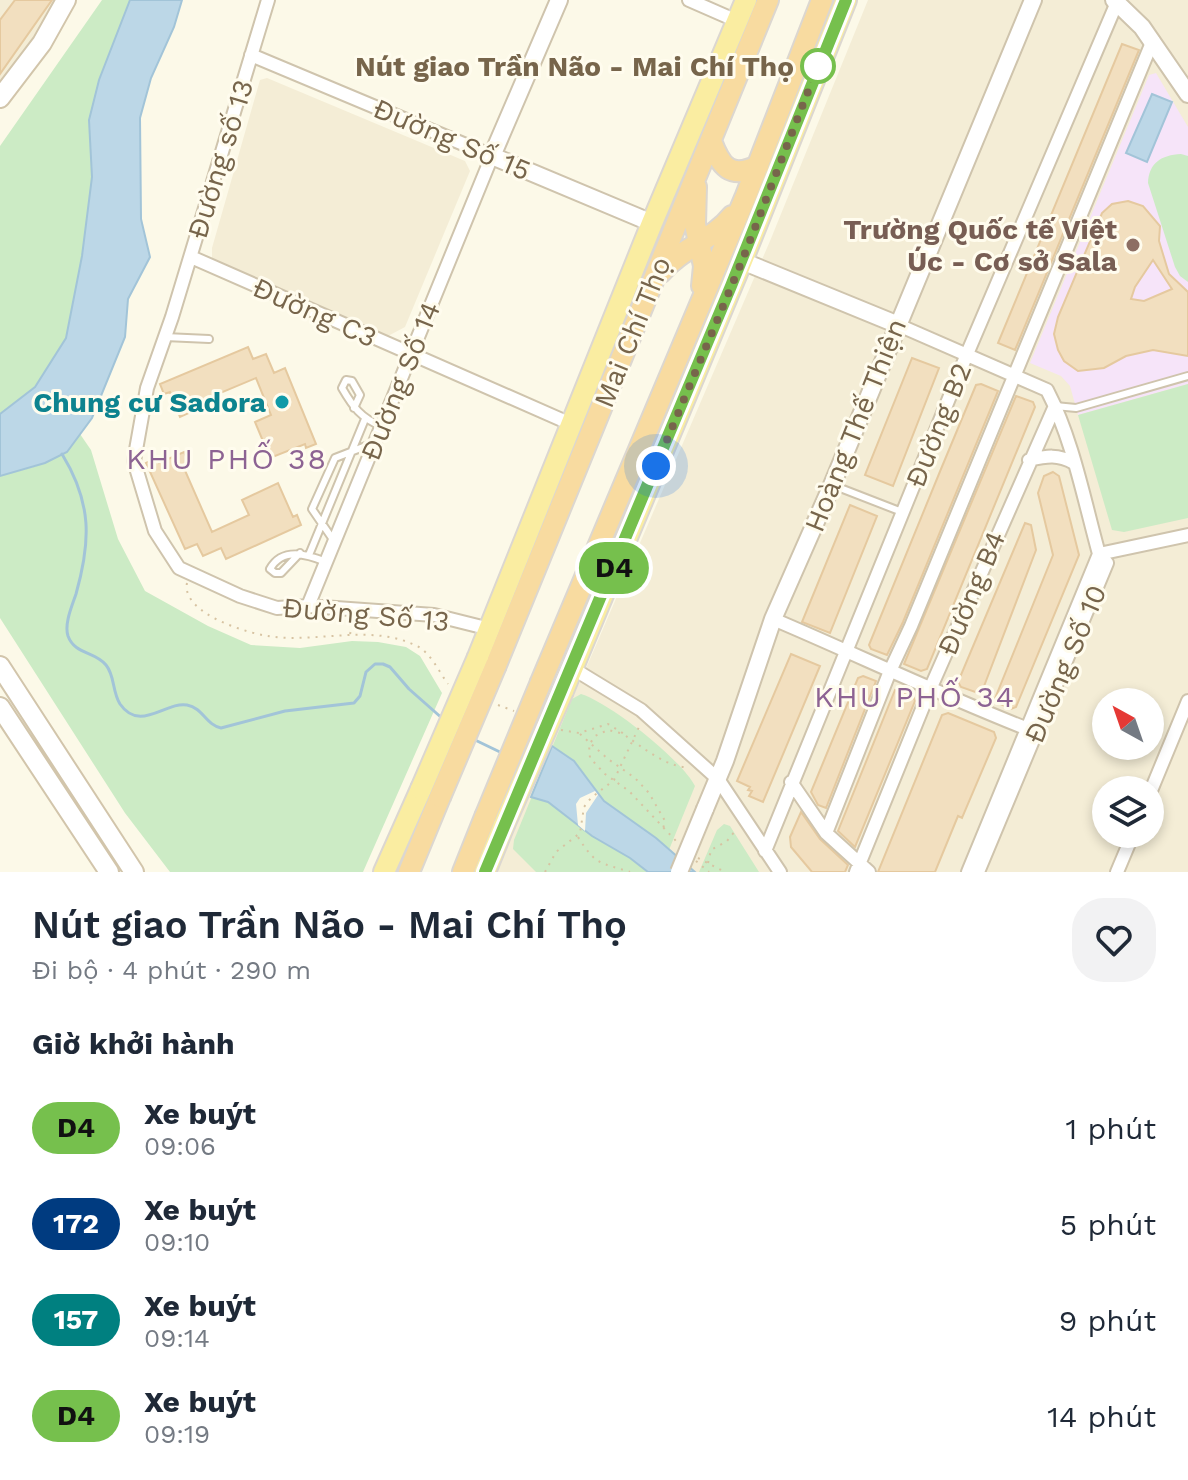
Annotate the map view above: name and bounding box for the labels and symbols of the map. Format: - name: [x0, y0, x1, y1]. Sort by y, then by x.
- marker: Nút giao Trần Não - Mai Chí Thọ: [801, 49, 835, 83]
- place label: Nút giao Trần Não - Mai Chí Thọ: [355, 50, 794, 83]
- street label: Đường số 13: [181, 76, 260, 243]
- street label: Đường Số 15: [368, 92, 535, 187]
- place label: Trường Quốc tế Việt Úc - Cơ sở Sala: [843, 213, 1118, 278]
- marker: Trường Quốc tế Việt Úc - Cơ sở Sala: [1124, 236, 1142, 254]
- street label: Mai Chí Thọ: [587, 252, 678, 412]
- street label: Đường C3: [248, 271, 382, 354]
- street label: Đường Số 14: [354, 297, 447, 465]
- street label: Hoàng Thế Thiện: [798, 314, 913, 537]
- street label: Đường B2: [899, 358, 978, 492]
- place label: Chung cư Sadora: [33, 386, 267, 419]
- marker: Chung cư Sadora: [273, 393, 291, 411]
- district label: KHU PHỐ 38: [126, 439, 328, 476]
- your location: [636, 446, 676, 486]
- street label: Đường B4: [931, 526, 1012, 660]
- line badge: D4: [578, 542, 650, 594]
- street label: Đường Số 10: [1017, 580, 1114, 748]
- street label: Đường Số 13: [281, 591, 451, 638]
- district label: KHU PHỐ 34: [814, 677, 1016, 714]
- north arrow: [1092, 688, 1164, 760]

